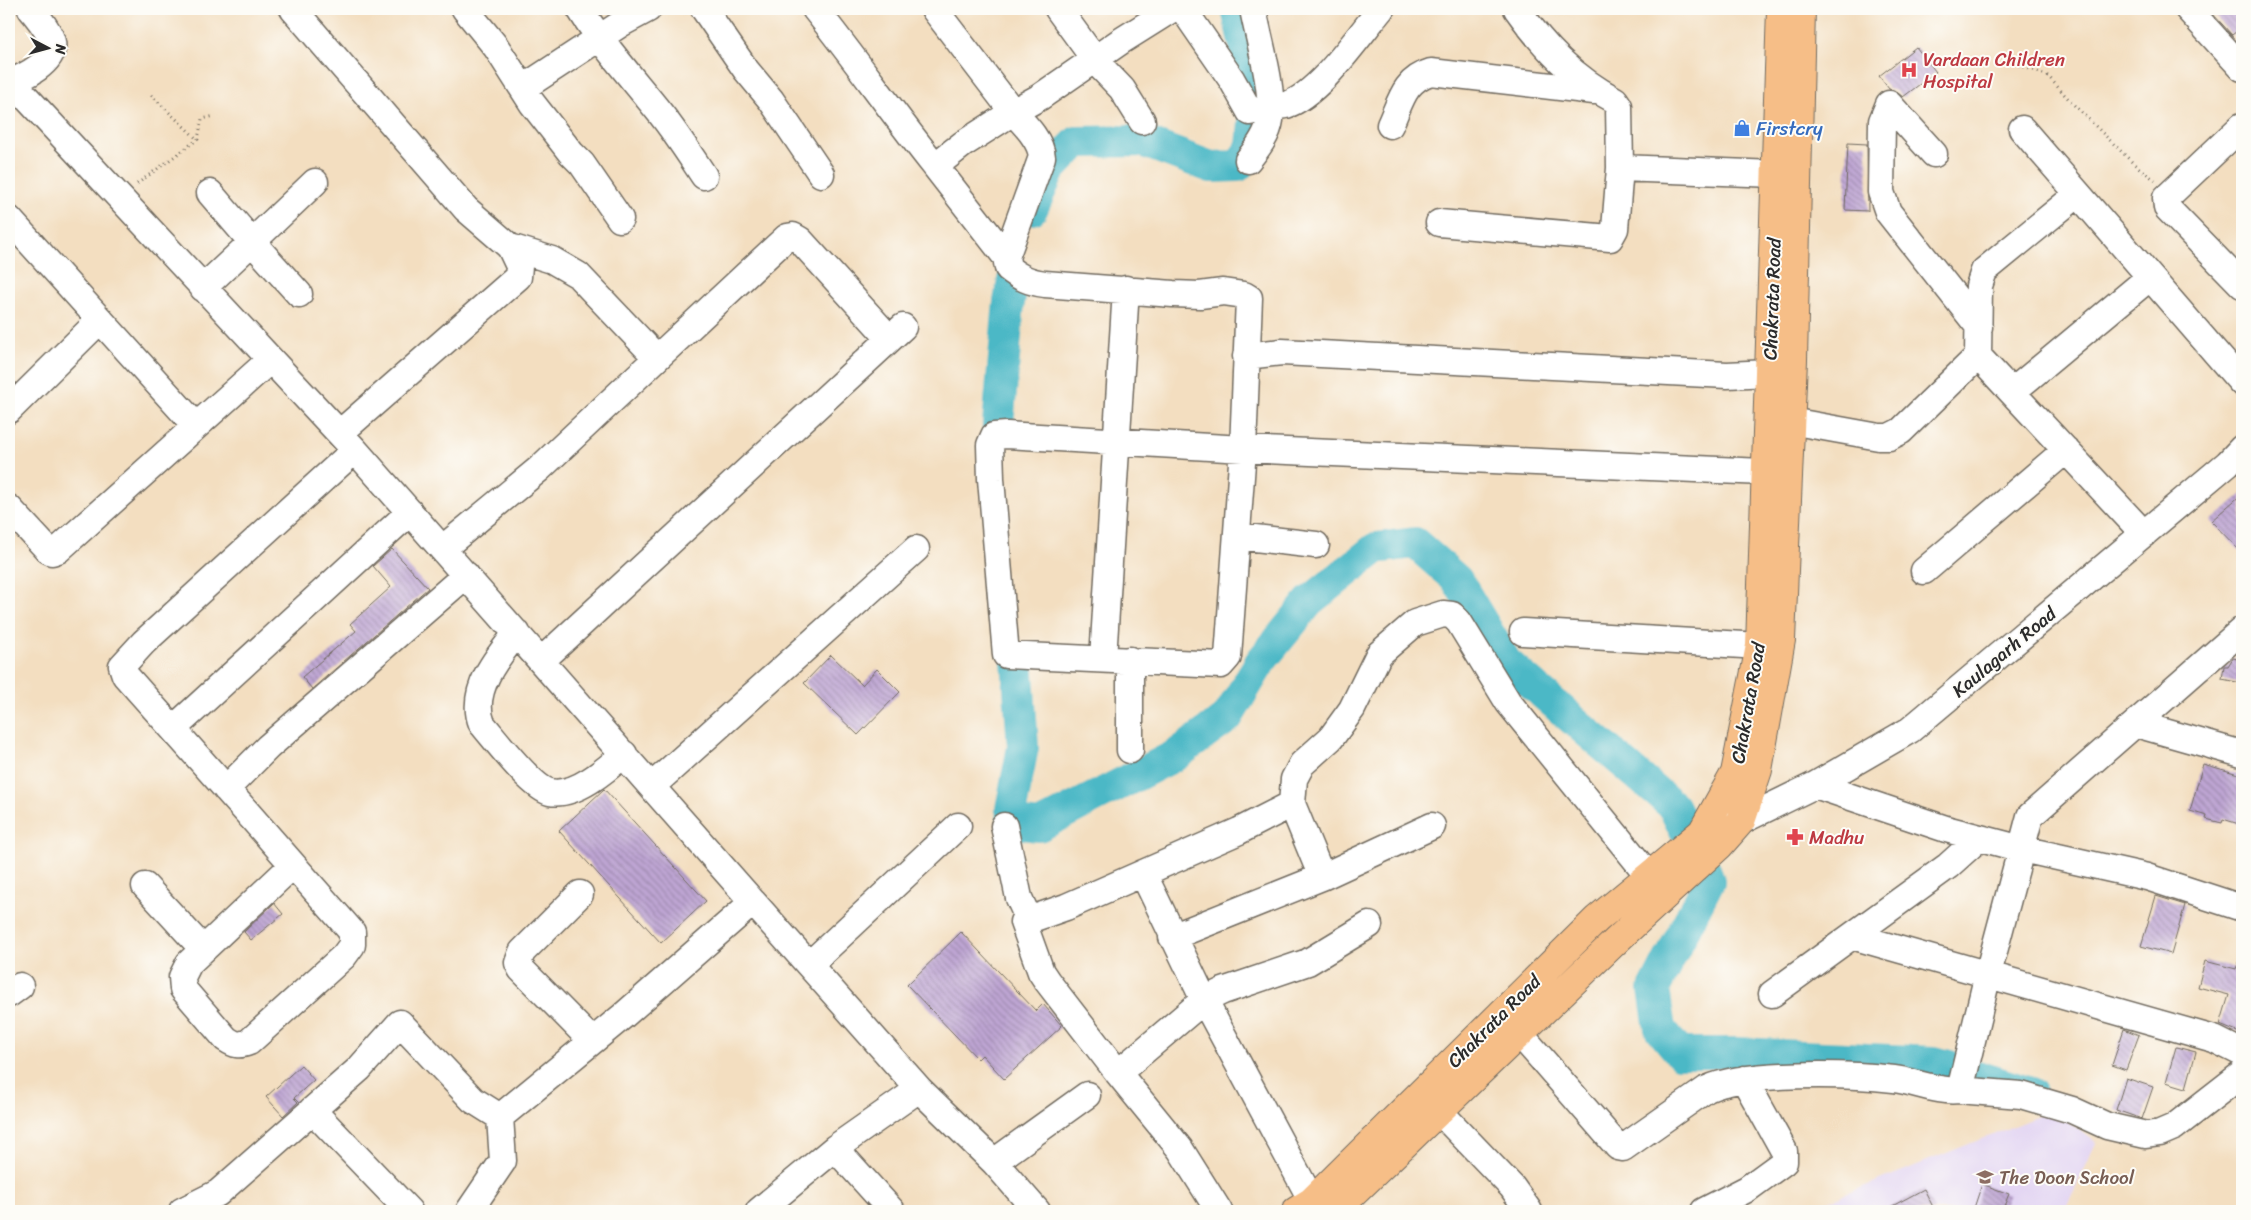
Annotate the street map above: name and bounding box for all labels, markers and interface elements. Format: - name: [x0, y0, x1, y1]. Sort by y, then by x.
- north arrow: [22, 22, 72, 72]
- text: N: [47, 42, 73, 56]
- place label: Vardaan Children Hospital: [1923, 43, 2065, 98]
- hospital icon: Vardaan Children Hospital: [1899, 60, 1919, 80]
- place label: Firstcry: [1756, 112, 1823, 145]
- shop icon: Firstcry: [1732, 118, 1752, 138]
- street label: Chakrata Road: [1753, 236, 1791, 361]
- street label: Kaulagarh Road: [1944, 597, 2065, 706]
- street label: Chakrata Road: [1721, 639, 1775, 766]
- place label: Madhu: [1809, 821, 1864, 854]
- pharmacy icon: Madhu: [1785, 827, 1805, 847]
- street label: Chakrata Road: [1439, 965, 1550, 1076]
- place label: The Doon School: [1999, 1161, 2135, 1194]
- school or university icon: The Doon School: [1975, 1167, 1995, 1187]

